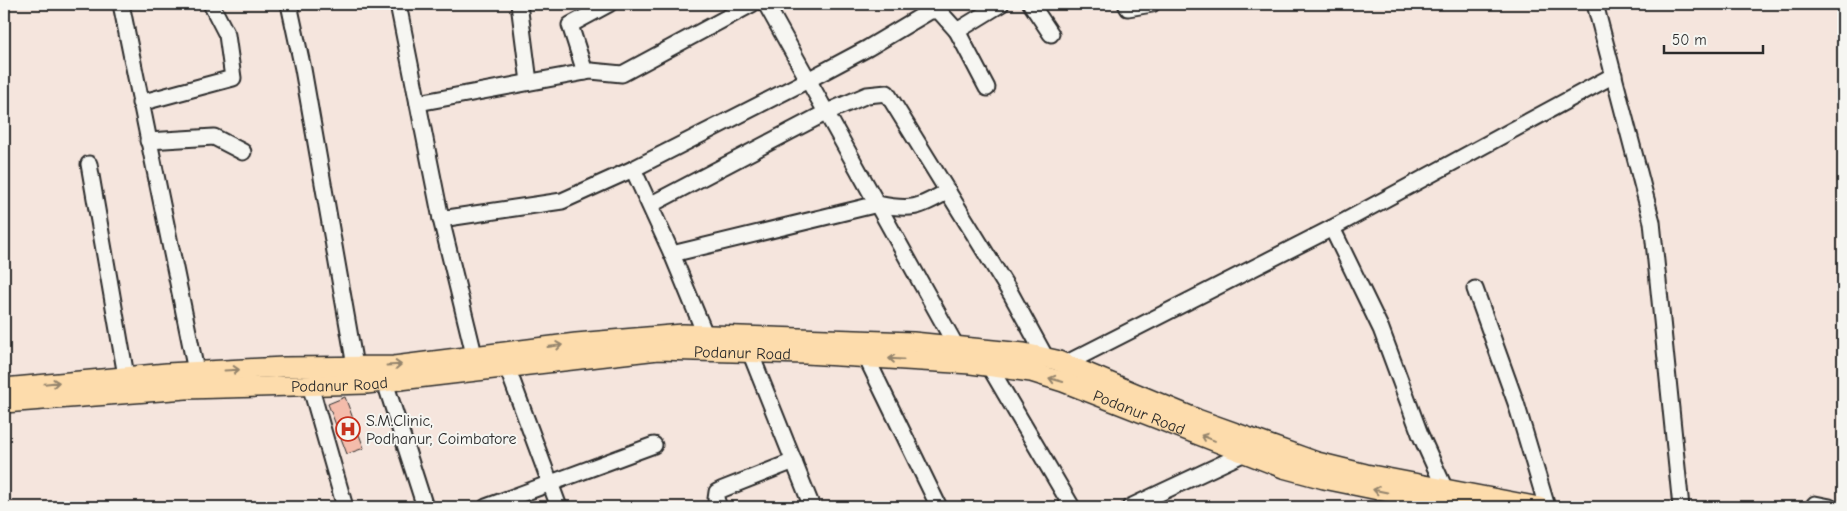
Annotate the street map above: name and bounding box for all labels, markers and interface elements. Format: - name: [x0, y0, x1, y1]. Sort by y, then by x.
- scale bar: [1664, 22, 1763, 54]
- text: 50 m: [1672, 31, 1707, 49]
- one-way arrow: [547, 341, 563, 351]
- street label: Podanur Road: [694, 343, 791, 364]
- one-way arrow: [888, 354, 904, 363]
- one-way arrow: [386, 361, 402, 370]
- one-way arrow: [223, 365, 239, 374]
- street label: Podanur Road: [291, 374, 389, 396]
- one-way arrow: [1049, 374, 1065, 384]
- one-way arrow: [44, 378, 60, 388]
- street label: Podanur Road: [1091, 387, 1187, 439]
- place label: S.M.Clinic, Podhanur, Coimbatore: [366, 412, 516, 448]
- hospital icon: S.M.Clinic, Podhanur, Coimbatore: [335, 416, 361, 442]
- one-way arrow: [1201, 433, 1216, 443]
- one-way arrow: [1372, 485, 1388, 495]

